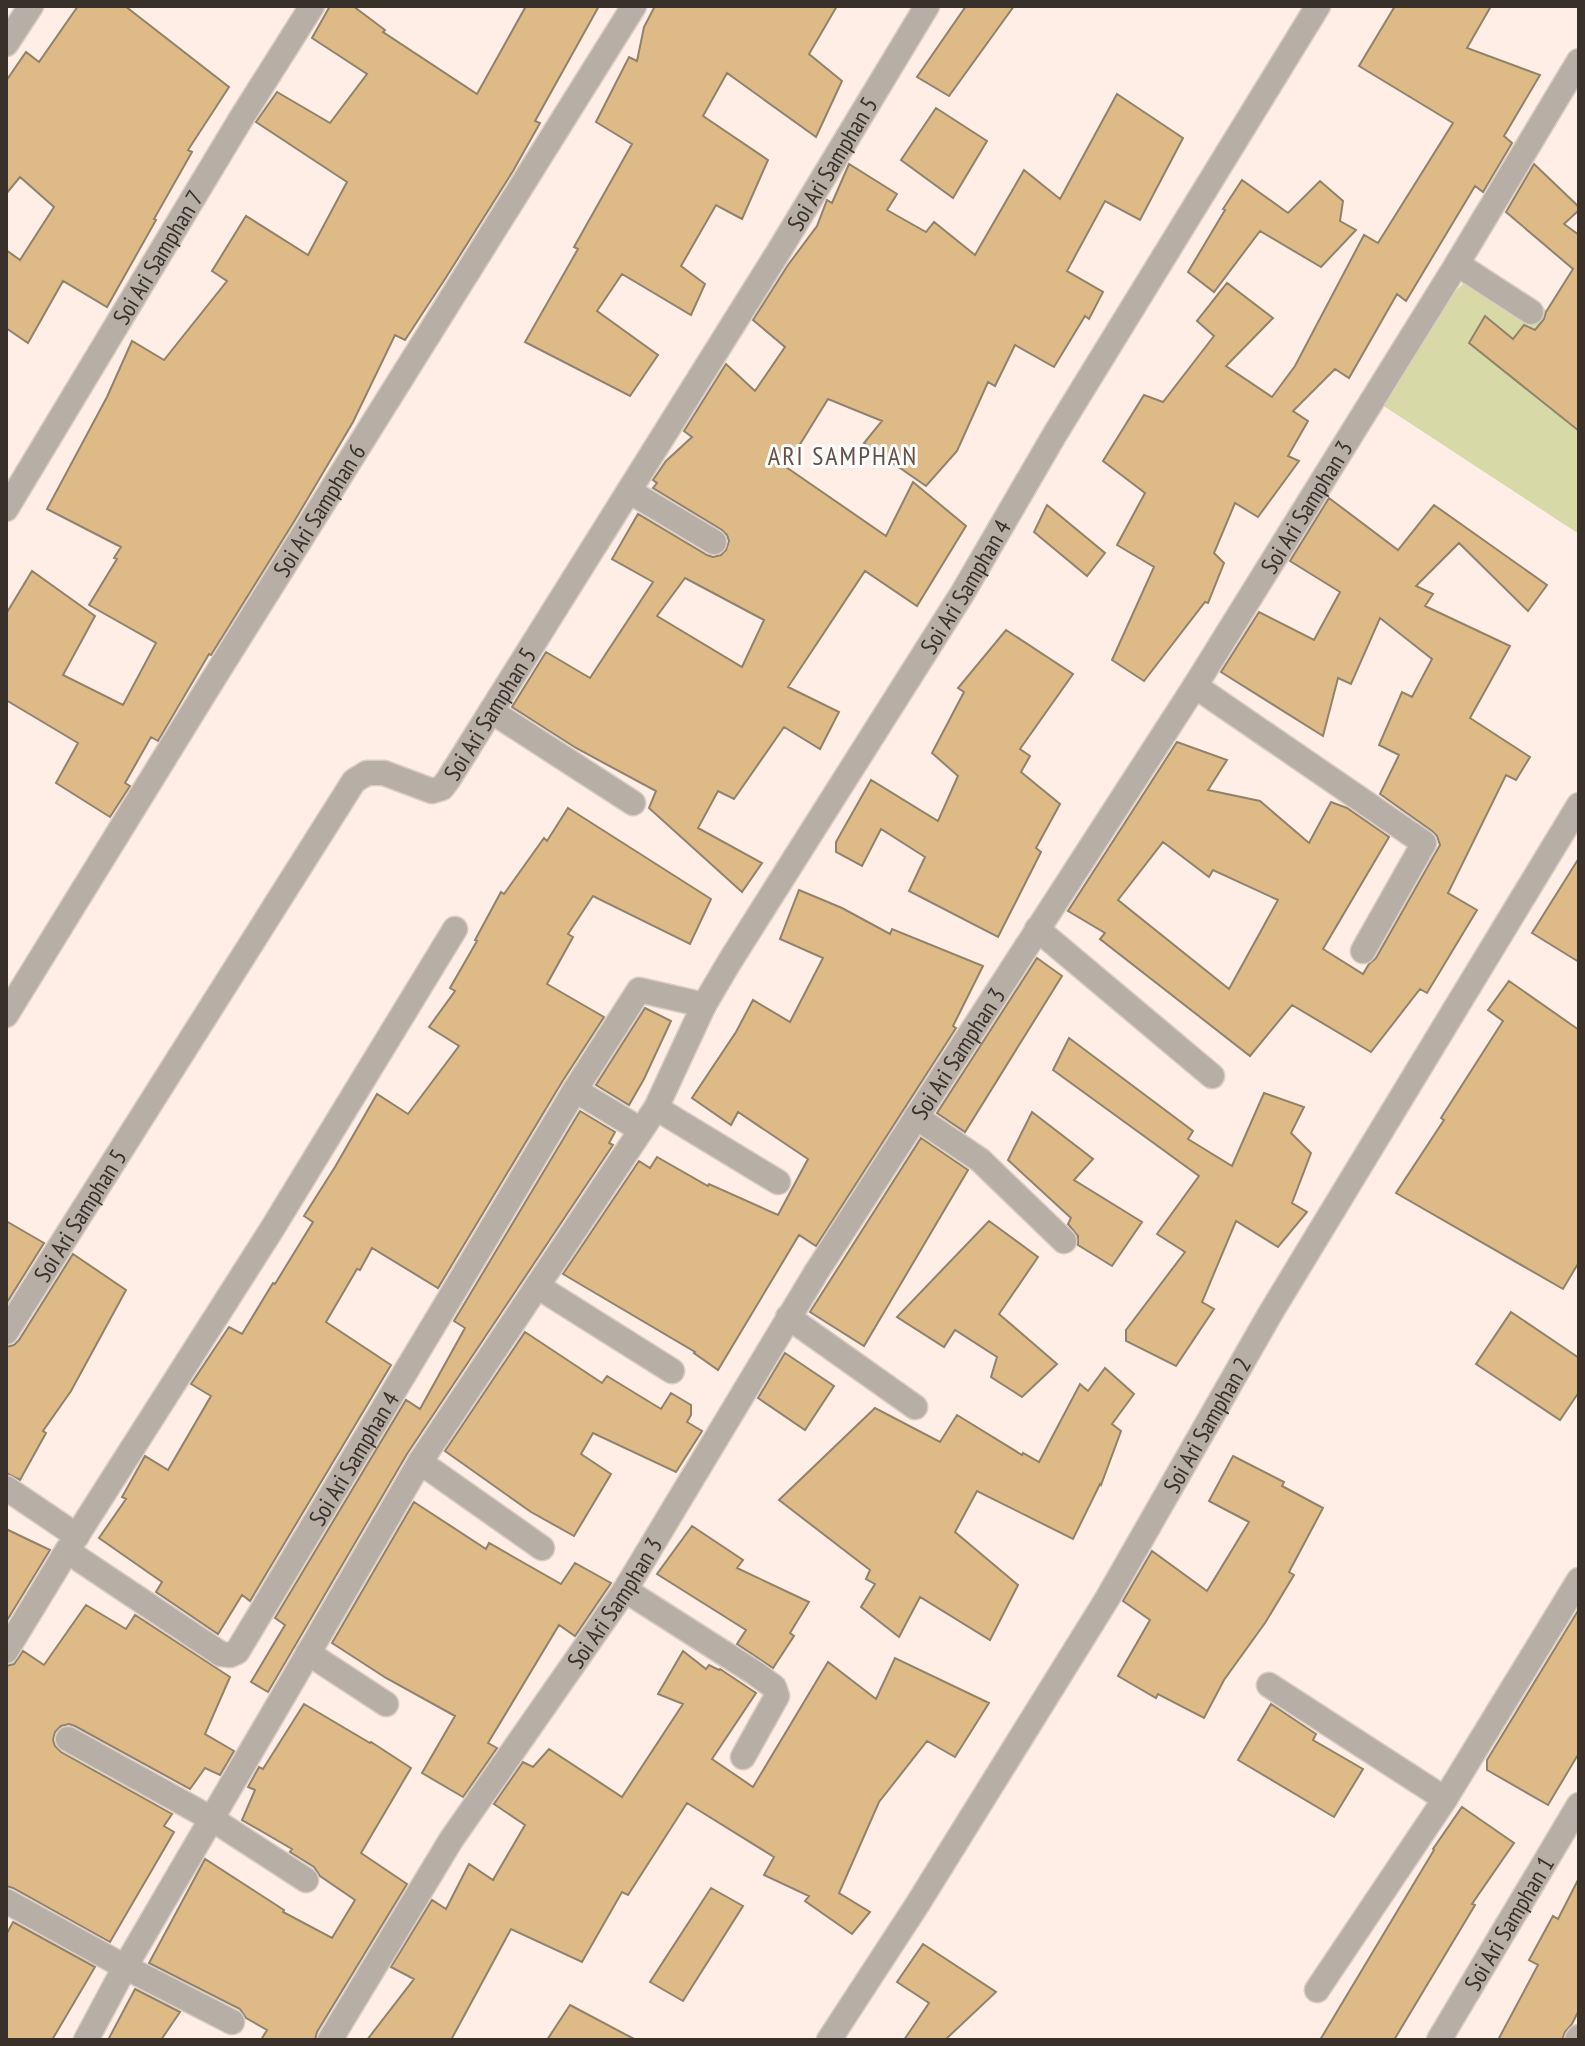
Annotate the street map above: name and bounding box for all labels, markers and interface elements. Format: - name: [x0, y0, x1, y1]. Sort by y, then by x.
- street label: Soi Ari Samphan 5: [780, 91, 884, 236]
- street label: Soi Ari Samphan 7: [105, 184, 210, 330]
- street label: Soi Ari Samphan 3: [1253, 434, 1359, 579]
- street label: Soi Ari Samphan 6: [266, 438, 372, 582]
- district label: ARI SAMPHAN: [768, 439, 918, 472]
- street label: Soi Ari Samphan 4: [913, 514, 1018, 659]
- street label: Soi Ari Samphan 5: [436, 641, 543, 786]
- street label: Soi Ari Samphan 3: [904, 981, 1012, 1125]
- street label: Soi Ari Samphan 5: [26, 1143, 133, 1288]
- street label: Soi Ari Samphan 2: [1156, 1352, 1258, 1498]
- street label: Soi Ari Samphan 4: [301, 1385, 406, 1531]
- street label: Soi Ari Samphan 3: [560, 1531, 669, 1674]
- street label: Soi Ari Samphan 1: [1457, 1850, 1561, 1996]

